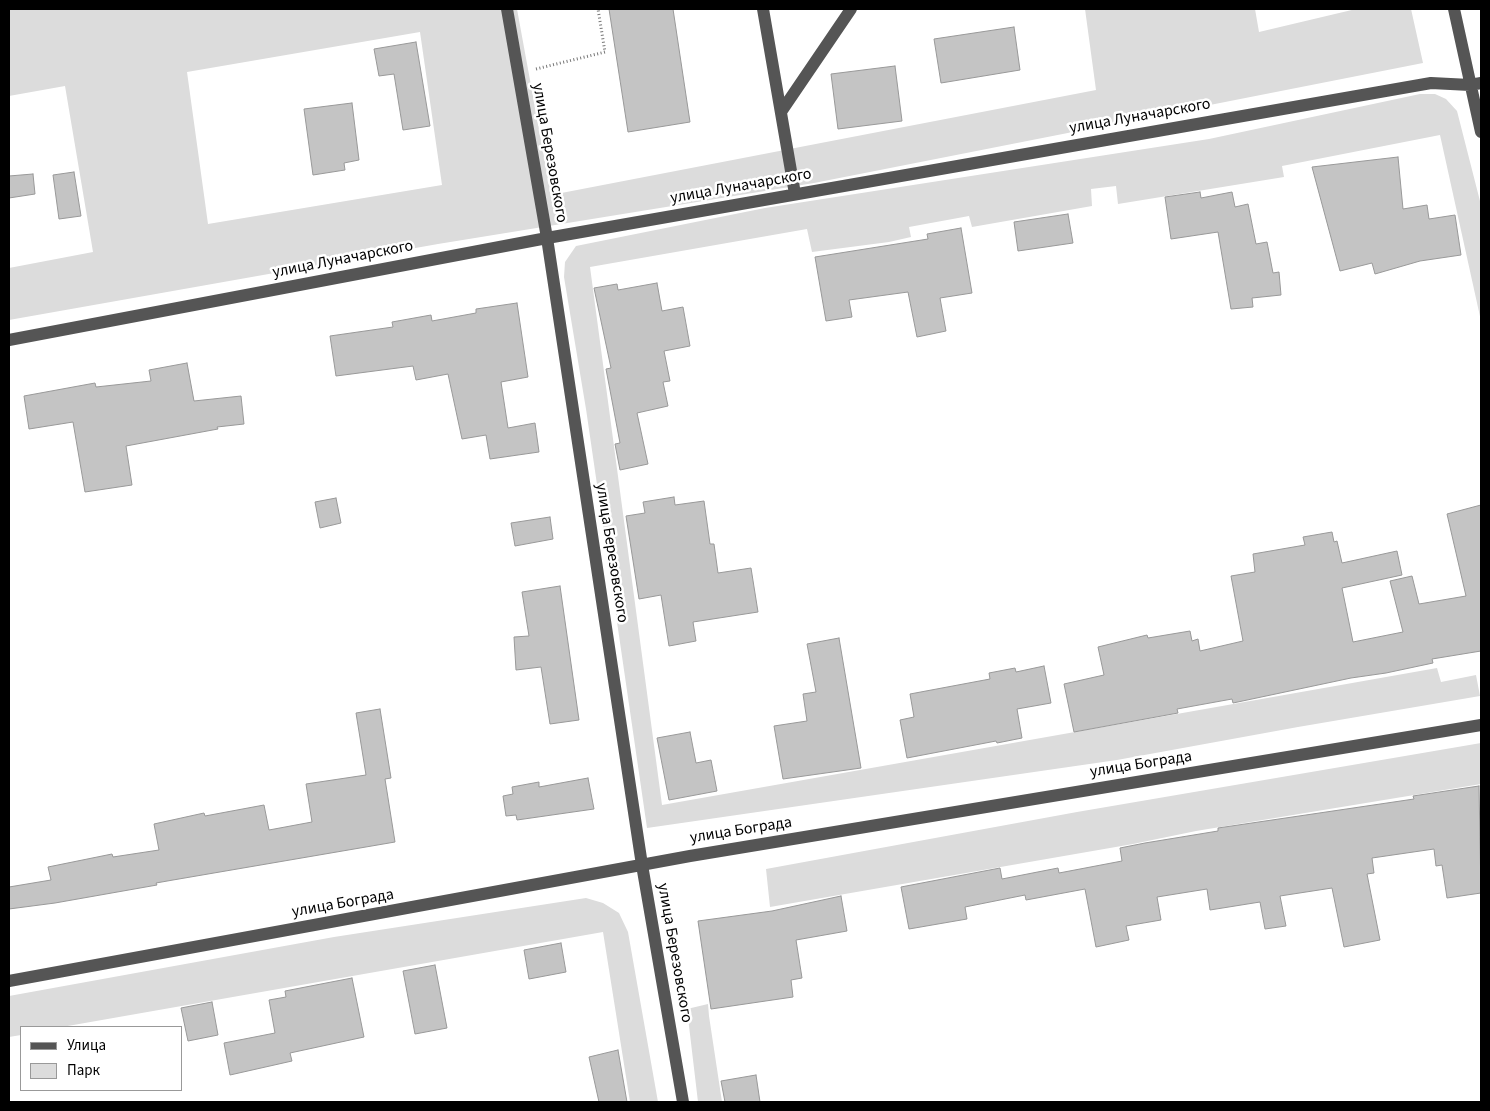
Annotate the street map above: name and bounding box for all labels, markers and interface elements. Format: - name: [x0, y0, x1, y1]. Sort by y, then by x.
- street label: улица Березовского: [527, 82, 571, 224]
- street label: улица Луначарского: [1068, 95, 1212, 139]
- street label: улица Луначарского: [669, 165, 813, 209]
- street label: улица Луначарского: [271, 237, 415, 283]
- street label: улица Березовского: [590, 482, 632, 624]
- street label: улица Бограда: [1089, 747, 1193, 783]
- street label: улица Бограда: [689, 813, 793, 849]
- street label: улица Березовского: [652, 882, 696, 1024]
- street label: улица Бограда: [291, 886, 395, 922]
- legend: [20, 1026, 182, 1091]
- text: Улица: [67, 1035, 106, 1056]
- text: Парк: [67, 1060, 100, 1081]

